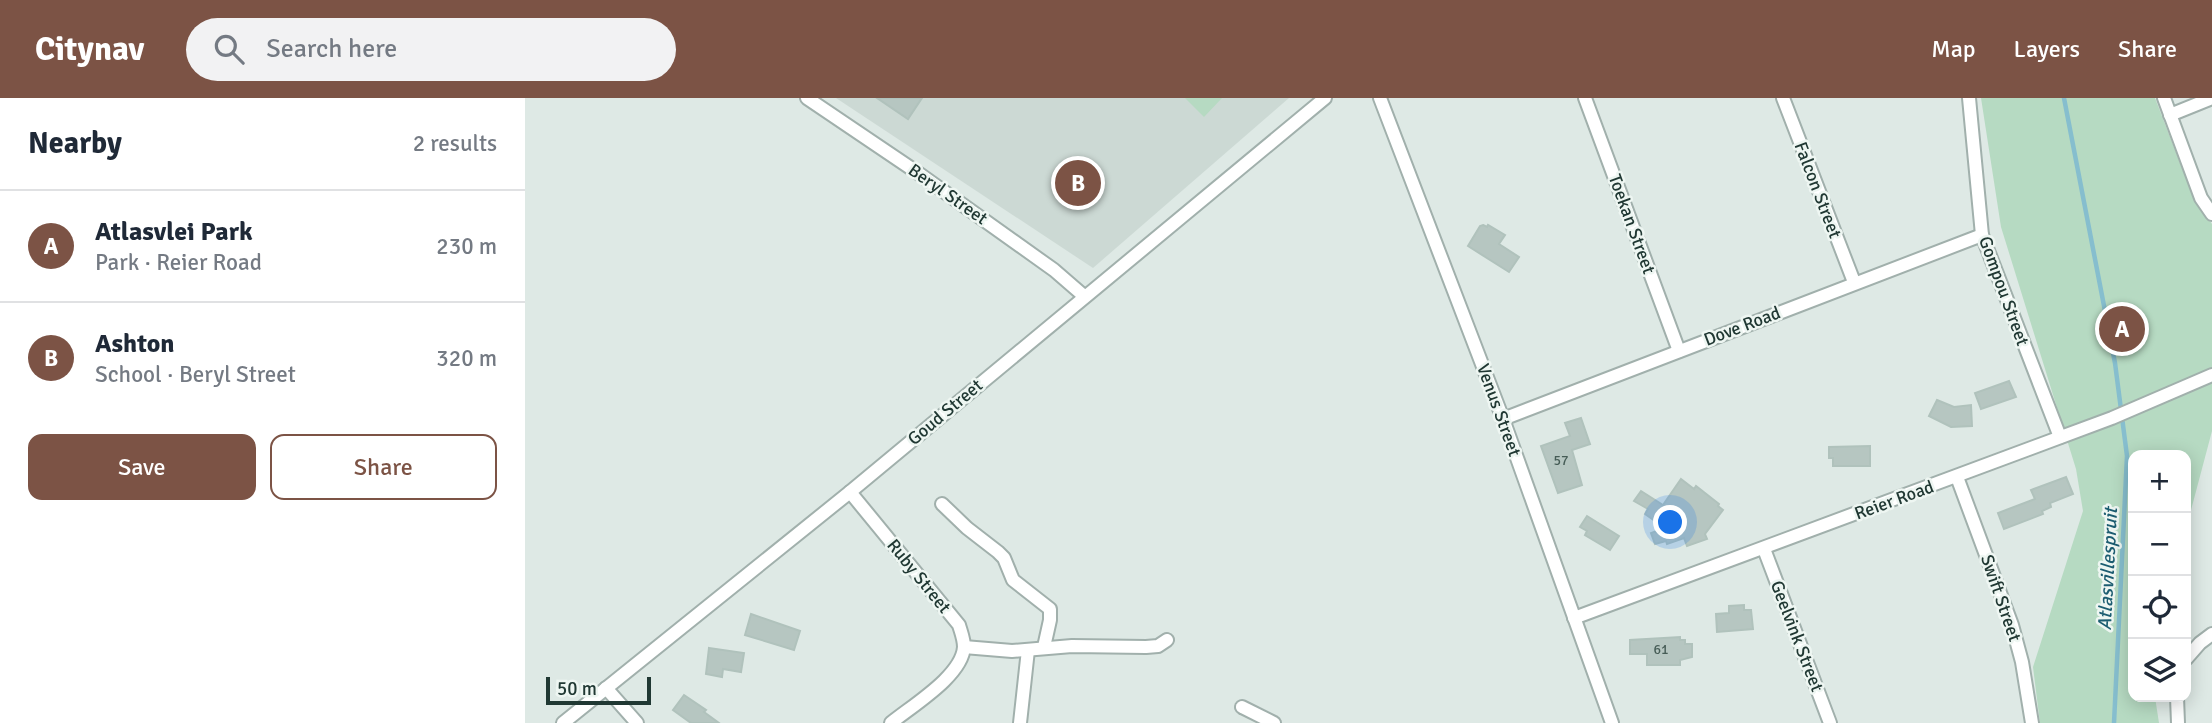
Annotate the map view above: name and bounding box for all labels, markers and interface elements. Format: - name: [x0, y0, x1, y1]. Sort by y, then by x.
- search box: [186, 18, 676, 81]
- text: Citynav: [35, 29, 144, 70]
- icon: search: [210, 30, 248, 68]
- text: Search here: [266, 33, 397, 65]
- text: Map: [1931, 34, 1976, 64]
- text: Layers: [2014, 34, 2080, 64]
- text: Share: [2118, 34, 2177, 64]
- text: Nearby: [28, 125, 122, 162]
- text: 2 results: [413, 129, 497, 158]
- street label: Falcon Street: [1790, 139, 1846, 241]
- pin: B: [1055, 157, 1101, 209]
- street label: Beryl Street: [904, 159, 992, 229]
- street label: Toekan Street: [1604, 171, 1660, 277]
- text: Atlasvlei Park: [95, 216, 253, 248]
- text: A: [44, 232, 58, 261]
- text: 230 m: [436, 232, 497, 261]
- street label: Gompou Street: [1974, 233, 2034, 349]
- text: Park · Reier Road: [95, 248, 262, 277]
- street label: Dove Road: [1701, 301, 1783, 351]
- pin: A: [2099, 303, 2145, 355]
- text: Ashton: [95, 328, 175, 360]
- text: B: [44, 344, 58, 373]
- text: 320 m: [436, 344, 497, 373]
- text: School · Beryl Street: [95, 360, 296, 389]
- street label: Venus Street: [1472, 361, 1526, 459]
- street label: Goud Street: [903, 374, 987, 450]
- button: Save: [28, 434, 256, 500]
- button: Share: [270, 434, 497, 500]
- map controls: [2128, 450, 2191, 702]
- button: +: [2128, 450, 2191, 513]
- house number: 57: [1553, 452, 1569, 469]
- street label: Reier Road: [1851, 476, 1937, 524]
- your location: [1653, 505, 1687, 539]
- water label: Atlasvillespruit: [2093, 505, 2123, 631]
- button: −: [2128, 513, 2191, 576]
- street label: Ruby Street: [882, 534, 956, 618]
- street label: Swift Street: [1976, 552, 2026, 644]
- button: locate: [2128, 576, 2191, 639]
- street label: Geelvink Street: [1766, 577, 1828, 695]
- button: layers: [2128, 639, 2191, 702]
- house number: 61: [1653, 641, 1669, 658]
- scale bar: [546, 674, 651, 706]
- text: 50 m: [557, 677, 597, 701]

